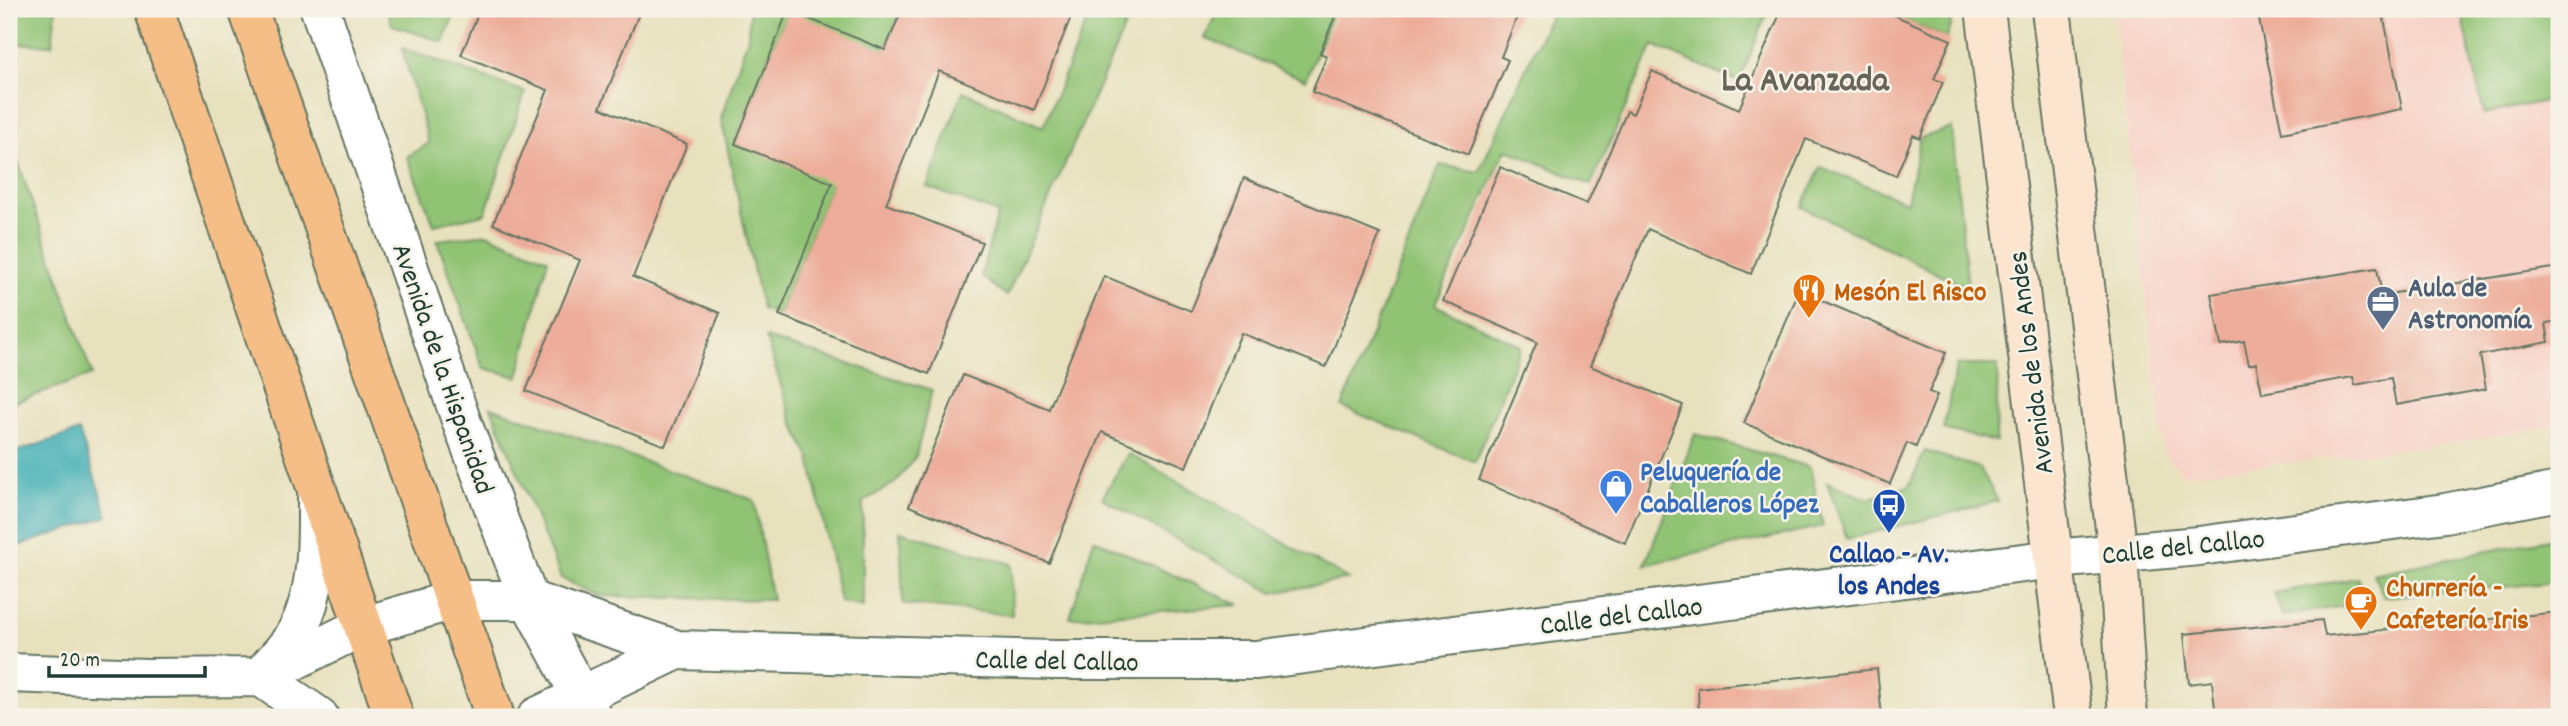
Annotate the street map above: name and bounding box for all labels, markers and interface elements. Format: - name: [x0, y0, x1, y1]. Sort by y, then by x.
- district label: La Avanzada: [1721, 58, 1890, 108]
- street label: Avenida de la Hispanidad: [379, 239, 502, 500]
- street label: Avenida de los Andes: [2000, 248, 2068, 476]
- restaurant icon: Mesón El Risco: [1790, 271, 1828, 320]
- place label: Aula de Astronomía: [2408, 271, 2532, 343]
- place label: Mesón El Risco: [1834, 275, 1986, 315]
- office icon: Aula de Astronomía: [2364, 283, 2402, 332]
- place label: Peluquería de Caballeros López: [1640, 455, 1819, 527]
- shop icon: Peluquería de Caballeros López: [1597, 467, 1635, 516]
- bus stop icon: Callao - Av. los Andes: [1870, 486, 1908, 535]
- street label: Calle del Callao: [2100, 522, 2267, 578]
- place label: Callao - Av. los Andes: [1829, 537, 1949, 609]
- place label: Churrería - Cafetería Iris: [2386, 571, 2529, 643]
- cafe icon: Churrería - Cafetería Iris: [2342, 583, 2380, 632]
- street label: Calle del Callao: [1538, 589, 1705, 649]
- scale bar: [49, 635, 205, 679]
- street label: Calle del Callao: [975, 643, 1139, 685]
- text: 20 m: [60, 647, 100, 677]

